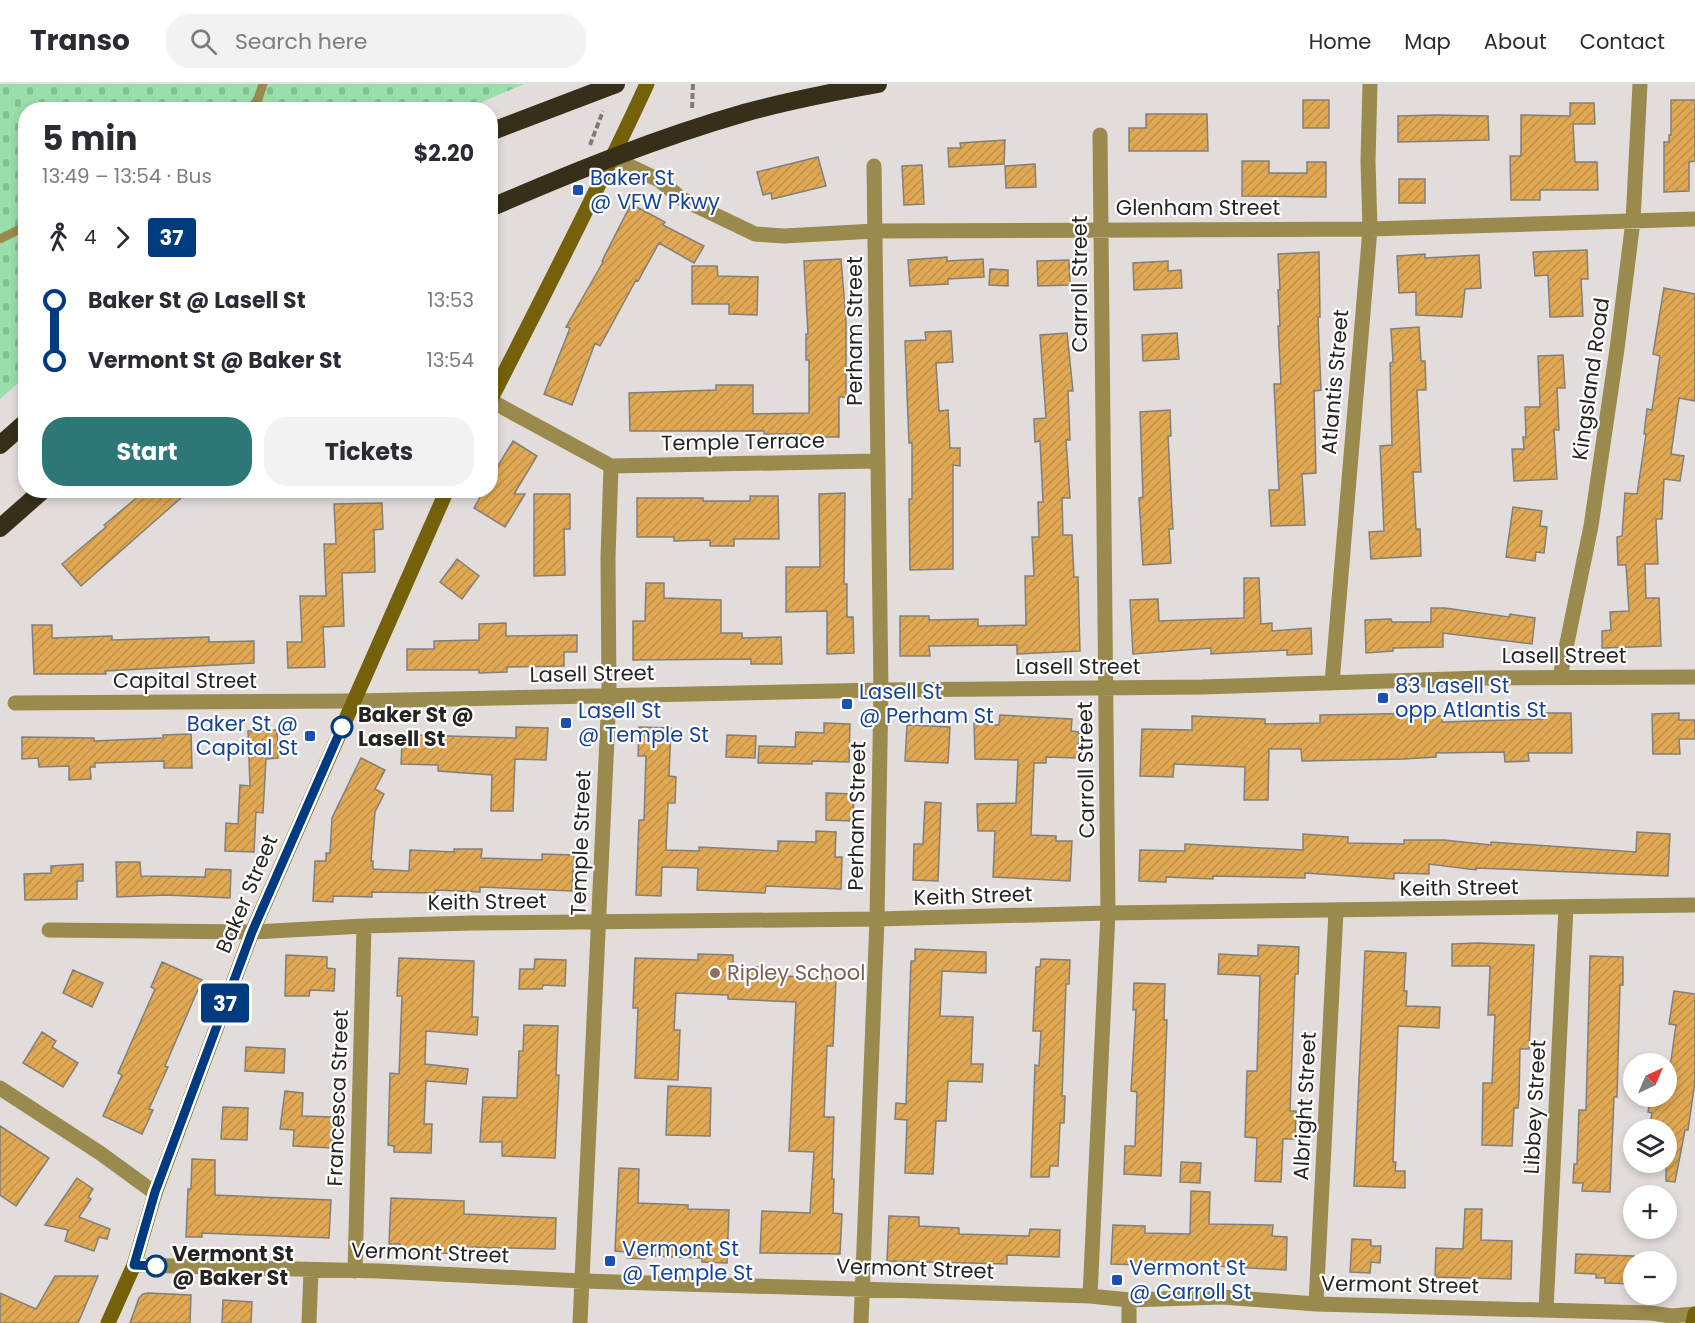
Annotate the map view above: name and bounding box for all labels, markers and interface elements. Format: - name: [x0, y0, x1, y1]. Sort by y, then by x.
- search box: [166, 14, 586, 68]
- text: Transo: [30, 21, 130, 60]
- icon: search: [187, 25, 220, 58]
- text: Search here: [235, 26, 367, 57]
- text: Home: [1309, 27, 1371, 56]
- text: Map: [1404, 27, 1451, 56]
- text: About: [1484, 27, 1547, 56]
- text: Contact: [1580, 27, 1665, 56]
- text: 5 min: [42, 115, 137, 162]
- text: $2.20: [414, 138, 474, 169]
- text: 13:49 – 13:54 · Bus: [42, 162, 212, 190]
- place label: Baker St @ VFW Pkwy: [590, 163, 720, 216]
- marker: Baker St @ VFW Pkwy: [571, 183, 585, 197]
- street label: Glenham Street: [1116, 193, 1280, 222]
- street label: Carroll Street: [1065, 216, 1094, 352]
- icon: walk: [42, 221, 75, 254]
- icon: forward: [106, 221, 139, 254]
- text: 4: [84, 223, 97, 251]
- text: 37: [160, 223, 184, 252]
- street label: Perham Street: [840, 256, 869, 406]
- text: Baker St @ Lasell St: [88, 285, 306, 316]
- text: 13:53: [427, 286, 474, 314]
- street label: Kingsland Road: [1565, 296, 1616, 462]
- street label: Atlantis Street: [1314, 308, 1355, 456]
- text: Vermont St @ Baker St: [88, 345, 341, 376]
- text: 13:54: [426, 346, 474, 374]
- button: Start: [42, 417, 252, 486]
- button: Tickets: [264, 417, 474, 486]
- street label: Temple Terrace: [661, 426, 825, 457]
- street label: Lasell Street: [1502, 641, 1626, 670]
- street label: Lasell Street: [1016, 652, 1140, 681]
- street label: Lasell Street: [529, 658, 655, 689]
- street label: Capital Street: [113, 666, 257, 695]
- place label: 83 Lasell St opp Atlantis St: [1395, 671, 1546, 724]
- place label: Lasell St @ Perham St: [859, 677, 994, 730]
- marker: 83 Lasell St opp Atlantis St: [1376, 691, 1390, 705]
- place label: Lasell St @ Temple St: [578, 696, 709, 749]
- marker: Lasell St @ Perham St: [840, 697, 854, 711]
- place label: Baker St @ Lasell St: [358, 700, 474, 753]
- street label: Carroll Street: [1070, 701, 1101, 839]
- place label: Baker St @ Capital St: [187, 709, 298, 762]
- marker: Baker St @ Lasell St: [331, 716, 353, 738]
- marker: Lasell St @ Temple St: [559, 716, 573, 730]
- marker: Baker St @ Capital St: [303, 729, 317, 743]
- street label: Perham Street: [841, 741, 872, 891]
- street label: Temple Street: [563, 770, 598, 916]
- street label: Baker Street: [209, 830, 284, 957]
- street label: Keith Street: [1399, 872, 1519, 903]
- street label: Keith Street: [913, 879, 1033, 912]
- street label: Keith Street: [427, 886, 547, 917]
- place label: Ripley School: [727, 958, 865, 987]
- marker: Ripley School: [708, 966, 722, 980]
- line badge: 37: [198, 984, 252, 1022]
- text: 37: [213, 989, 237, 1018]
- street label: Francesca Street: [320, 1009, 355, 1187]
- street label: Albright Street: [1286, 1031, 1323, 1181]
- street label: Libbey Street: [1516, 1039, 1553, 1175]
- north arrow: [1623, 1053, 1677, 1107]
- map controls: [1623, 1053, 1677, 1305]
- button: layers: [1623, 1119, 1677, 1173]
- button: +: [1623, 1185, 1677, 1239]
- place label: Vermont St @ Temple St: [622, 1234, 753, 1287]
- street label: Vermont Street: [350, 1235, 510, 1270]
- place label: Vermont St @ Baker St: [172, 1239, 293, 1292]
- street label: Vermont Street: [835, 1251, 995, 1286]
- button: −: [1623, 1251, 1677, 1305]
- place label: Vermont St @ Carroll St: [1129, 1253, 1251, 1306]
- marker: Vermont St @ Temple St: [603, 1254, 617, 1268]
- marker: Vermont St @ Baker St: [145, 1255, 167, 1277]
- street label: Vermont Street: [1321, 1269, 1479, 1300]
- marker: Vermont St @ Carroll St: [1110, 1273, 1124, 1287]

